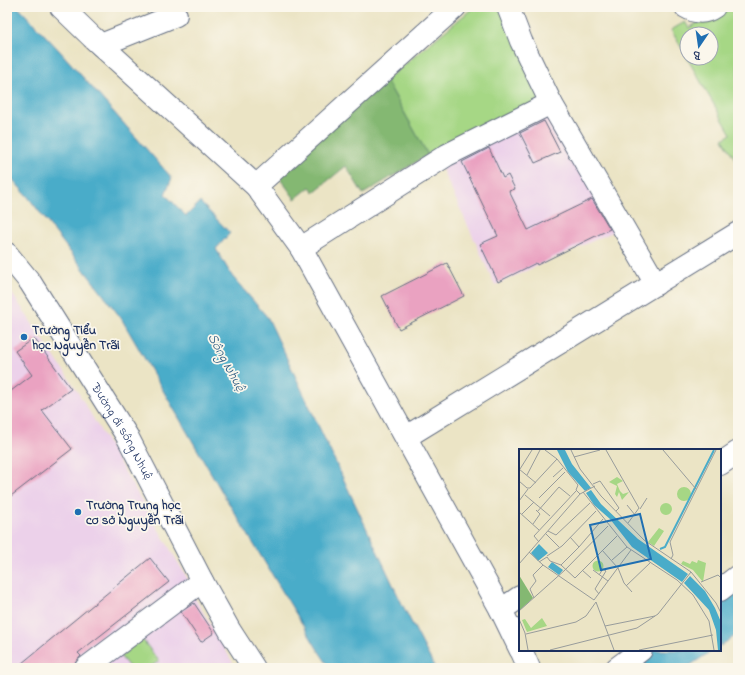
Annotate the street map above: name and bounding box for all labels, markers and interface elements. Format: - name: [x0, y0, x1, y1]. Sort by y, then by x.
- north arrow: [679, 26, 719, 66]
- text: B: [691, 46, 703, 64]
- place label: Trường Tiểu học Nguyễn Trãi: [32, 321, 119, 357]
- water label: Sông Nhuệ: [202, 330, 250, 396]
- marker: Trường Tiểu học Nguyễn Trãi: [19, 332, 29, 342]
- street label: Đường đi sông Nhuệ: [86, 378, 158, 484]
- inset map: [519, 449, 721, 651]
- place label: Trường Trung học cơ sở Nguyễn Trãi: [86, 496, 184, 532]
- marker: Trường Trung học cơ sở Nguyễn Trãi: [73, 507, 83, 517]

